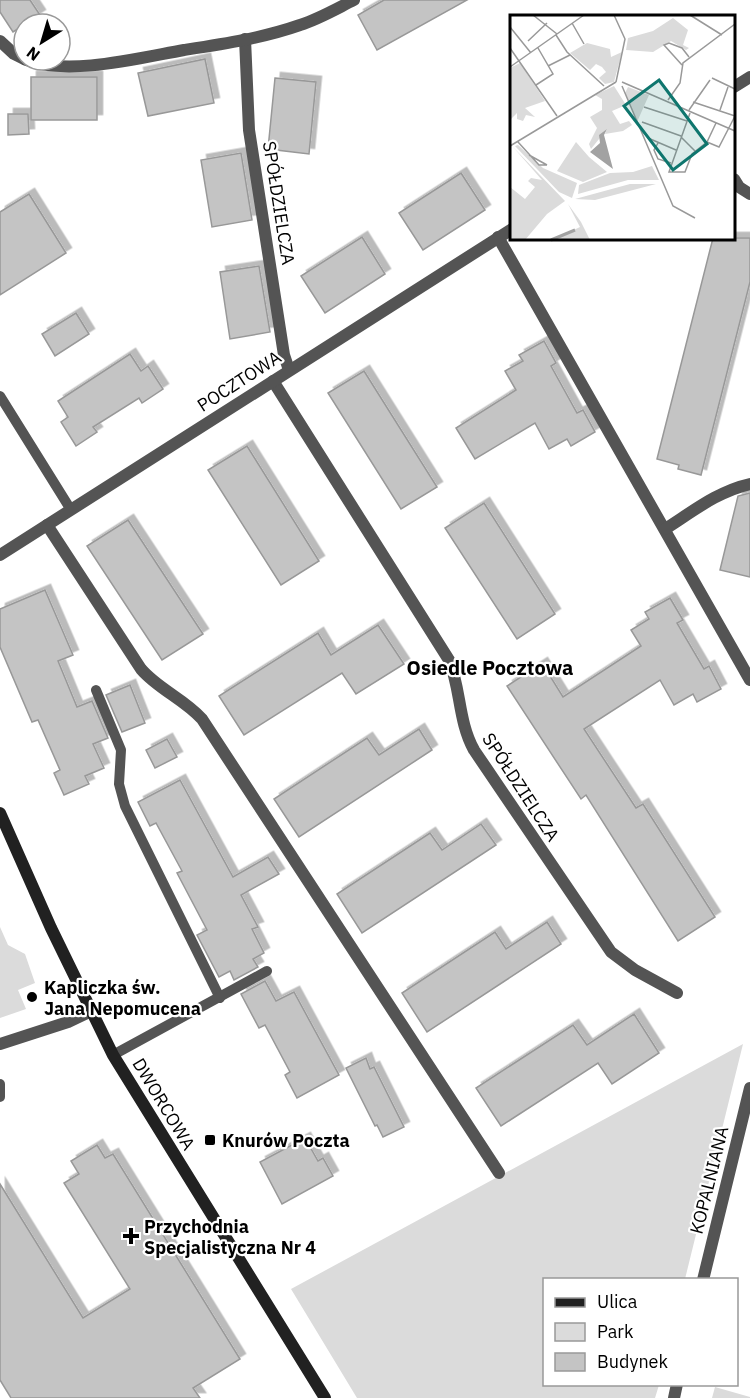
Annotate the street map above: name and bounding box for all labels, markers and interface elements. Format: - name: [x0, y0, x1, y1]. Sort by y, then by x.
- north arrow: [12, 12, 72, 72]
- inset map: [510, 15, 735, 240]
- text: N: [22, 43, 44, 65]
- street label: SPÓŁDZIELCZA: [258, 140, 300, 267]
- street label: POCZTOWA: [193, 345, 286, 417]
- district label: Osiedle Pocztowa: [407, 654, 573, 681]
- street label: SPÓŁDZIELCZA: [477, 728, 565, 846]
- place label: Kapliczka św. Jana Nepomucena: [44, 976, 201, 1020]
- marker: Kapliczka św. Jana Nepomucena: [25, 990, 39, 1004]
- street label: DWORCOWA: [128, 1054, 201, 1155]
- street label: KOPALNIANA: [685, 1123, 734, 1236]
- place label: Knurów Poczta: [222, 1129, 350, 1152]
- marker: Knurów Poczta: [203, 1133, 217, 1147]
- place label: Przychodnia Specjalistyczna Nr 4: [144, 1215, 316, 1259]
- marker: Przychodnia Specjalistyczna Nr 4: [122, 1227, 140, 1245]
- legend: [543, 1278, 738, 1386]
- text: Ulica: [597, 1290, 638, 1313]
- text: Park: [597, 1320, 634, 1343]
- text: Budynek: [597, 1350, 669, 1373]

